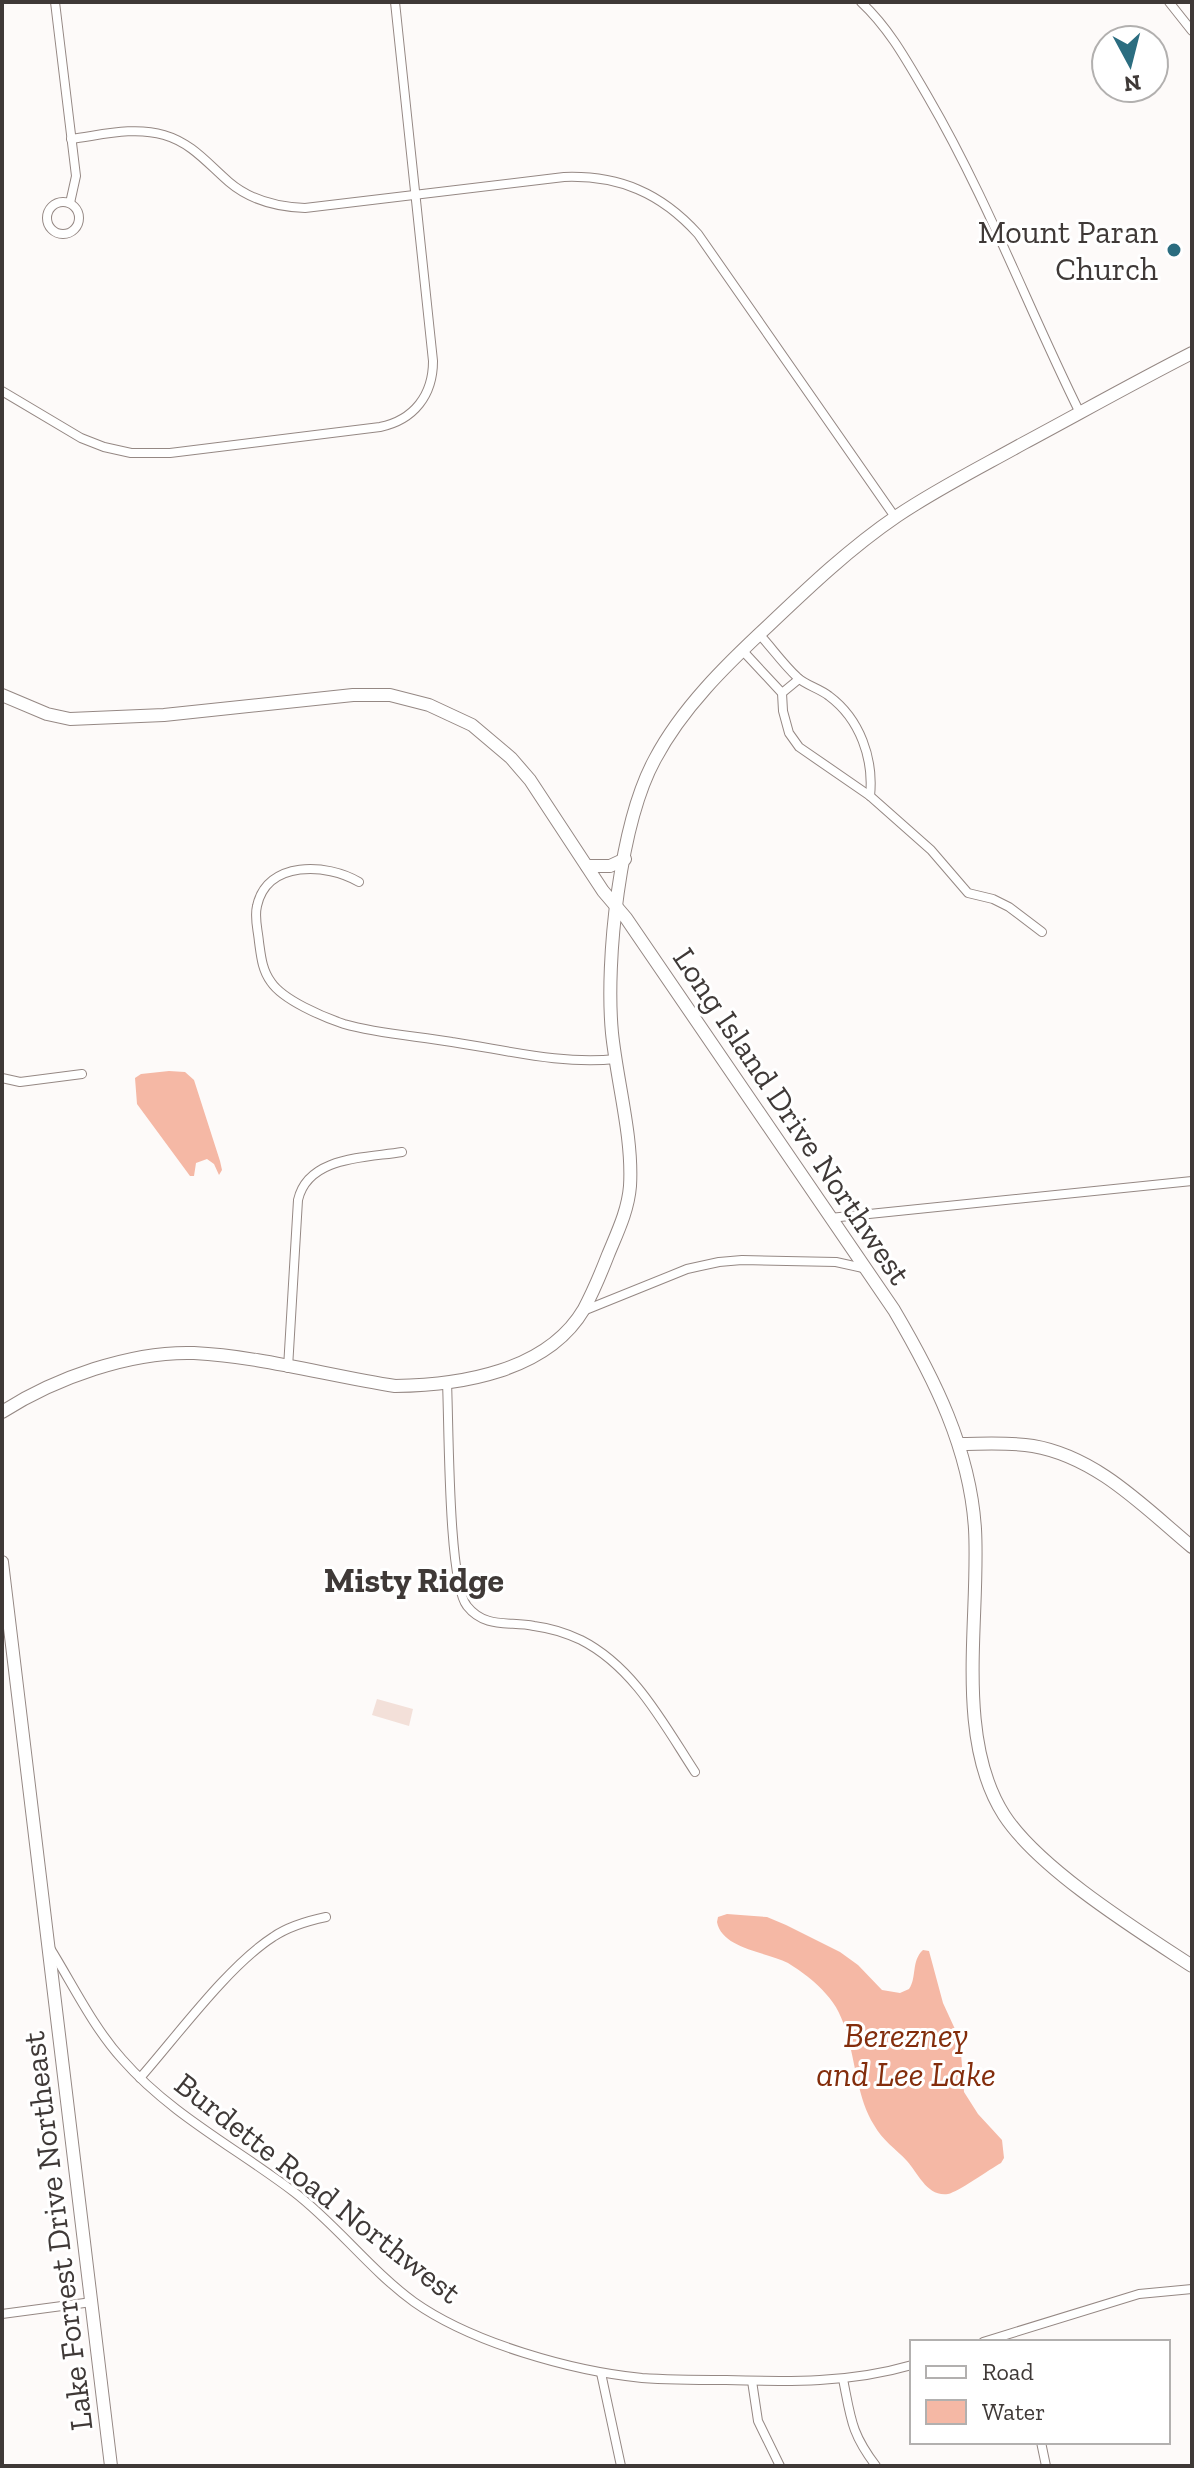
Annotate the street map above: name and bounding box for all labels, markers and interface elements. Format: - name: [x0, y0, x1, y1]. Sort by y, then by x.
- north arrow: [1090, 24, 1170, 104]
- text: N: [1122, 69, 1142, 98]
- place label: Mount Paran Church: [978, 213, 1159, 288]
- marker: Mount Paran Church: [1165, 241, 1183, 259]
- street label: Long Island Drive Northwest: [665, 940, 919, 1292]
- district label: Misty Ridge: [324, 1560, 504, 1601]
- water label: Berezney and Lee Lake: [816, 2015, 996, 2095]
- street label: Lake Forrest Drive Northeast: [14, 2029, 100, 2433]
- street label: Burdette Road Northwest: [167, 2065, 469, 2312]
- legend: [910, 2340, 1170, 2444]
- text: Road: [982, 2357, 1034, 2386]
- text: Water: [982, 2397, 1045, 2426]

